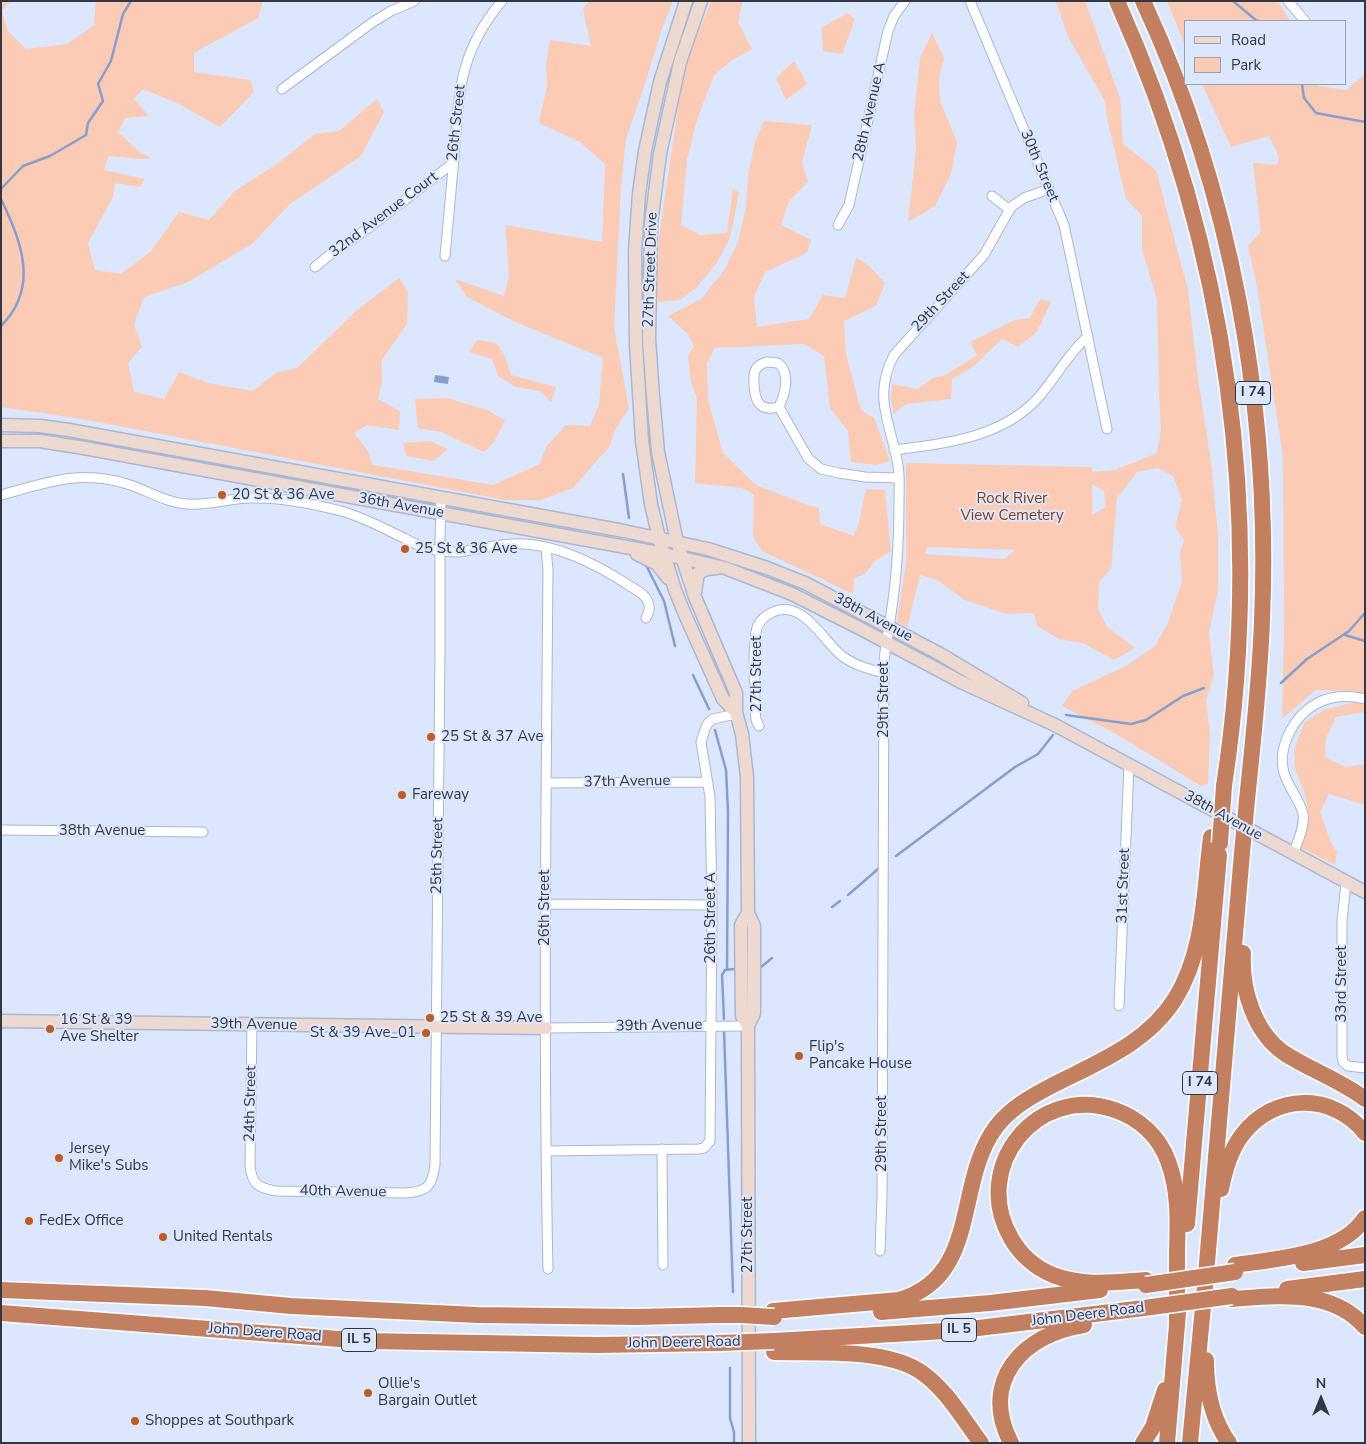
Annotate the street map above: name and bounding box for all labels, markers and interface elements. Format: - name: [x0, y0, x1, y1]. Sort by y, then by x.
- legend: [1184, 20, 1346, 85]
- text: Road: [1231, 30, 1266, 50]
- text: Park: [1231, 55, 1261, 75]
- street label: 28th Avenue A: [850, 61, 890, 163]
- street label: 26th Street: [444, 84, 470, 162]
- street label: 30th Street: [1016, 127, 1062, 205]
- street label: 32nd Avenue Court: [326, 168, 442, 262]
- street label: 27th Street Drive: [640, 212, 662, 328]
- street label: 29th Street: [908, 268, 974, 336]
- road number: I 74: [1236, 382, 1270, 404]
- place label: 20 St & 36 Ave: [232, 486, 334, 504]
- marker: 20 St & 36 Ave: [216, 489, 228, 501]
- street label: 36th Avenue: [357, 490, 445, 522]
- park label: Rock River View Cemetery: [960, 490, 1064, 525]
- place label: 25 St & 36 Ave: [415, 540, 517, 558]
- marker: 25 St & 36 Ave: [399, 543, 411, 555]
- street label: 38th Avenue: [831, 590, 915, 646]
- street label: 27th Street: [748, 636, 766, 712]
- street label: 29th Street: [875, 662, 893, 738]
- place label: 25 St & 37 Ave: [441, 728, 543, 746]
- marker: 25 St & 37 Ave: [425, 731, 437, 743]
- street label: 37th Avenue: [584, 772, 670, 792]
- place label: Fareway: [412, 786, 469, 804]
- street label: 38th Avenue: [1181, 787, 1265, 845]
- marker: Fareway: [396, 789, 408, 801]
- street label: 25th Street: [428, 818, 448, 894]
- street label: 38th Avenue: [59, 822, 145, 840]
- street label: 31st Street: [1114, 848, 1134, 924]
- street label: 26th Street: [536, 870, 554, 946]
- street label: 26th Street A: [702, 872, 720, 964]
- street label: 33rd Street: [1333, 946, 1351, 1022]
- place label: 25 St & 39 Ave: [440, 1009, 542, 1027]
- place label: 16 St & 39 Ave Shelter: [60, 1011, 139, 1046]
- marker: 25 St & 39 Ave: [424, 1012, 436, 1024]
- street label: 39th Avenue: [211, 1015, 297, 1035]
- street label: 39th Avenue: [616, 1016, 702, 1036]
- marker: 16 St & 39 Ave Shelter: [44, 1023, 56, 1035]
- place label: St & 39 Ave_01: [310, 1024, 416, 1042]
- marker: St & 39 Ave_01: [420, 1027, 432, 1039]
- place label: Flip's Pancake House: [809, 1038, 912, 1073]
- marker: Flip's Pancake House: [793, 1050, 805, 1062]
- street label: 24th Street: [241, 1066, 261, 1142]
- road number: I 74: [1182, 1072, 1218, 1094]
- street label: 29th Street: [873, 1096, 891, 1172]
- place label: Jersey Mike's Subs: [69, 1140, 149, 1175]
- marker: Jersey Mike's Subs: [53, 1152, 65, 1164]
- street label: 40th Avenue: [300, 1182, 386, 1202]
- street label: 27th Street: [739, 1197, 757, 1273]
- place label: FedEx Office: [39, 1212, 124, 1230]
- marker: FedEx Office: [23, 1215, 35, 1227]
- place label: United Rentals: [173, 1228, 273, 1246]
- marker: United Rentals: [157, 1231, 169, 1243]
- street label: John Deere Road: [1031, 1299, 1145, 1331]
- road number: IL 5: [942, 1318, 976, 1342]
- street label: John Deere Road: [208, 1320, 322, 1346]
- road number: IL 5: [342, 1328, 376, 1352]
- street label: John Deere Road: [627, 1333, 741, 1353]
- north arrow: [1296, 1374, 1346, 1424]
- text: N: [1316, 1374, 1326, 1393]
- place label: Ollie's Bargain Outlet: [378, 1375, 477, 1410]
- marker: Ollie's Bargain Outlet: [362, 1387, 374, 1399]
- place label: Shoppes at Southpark: [145, 1412, 294, 1430]
- marker: Shoppes at Southpark: [129, 1415, 141, 1427]

